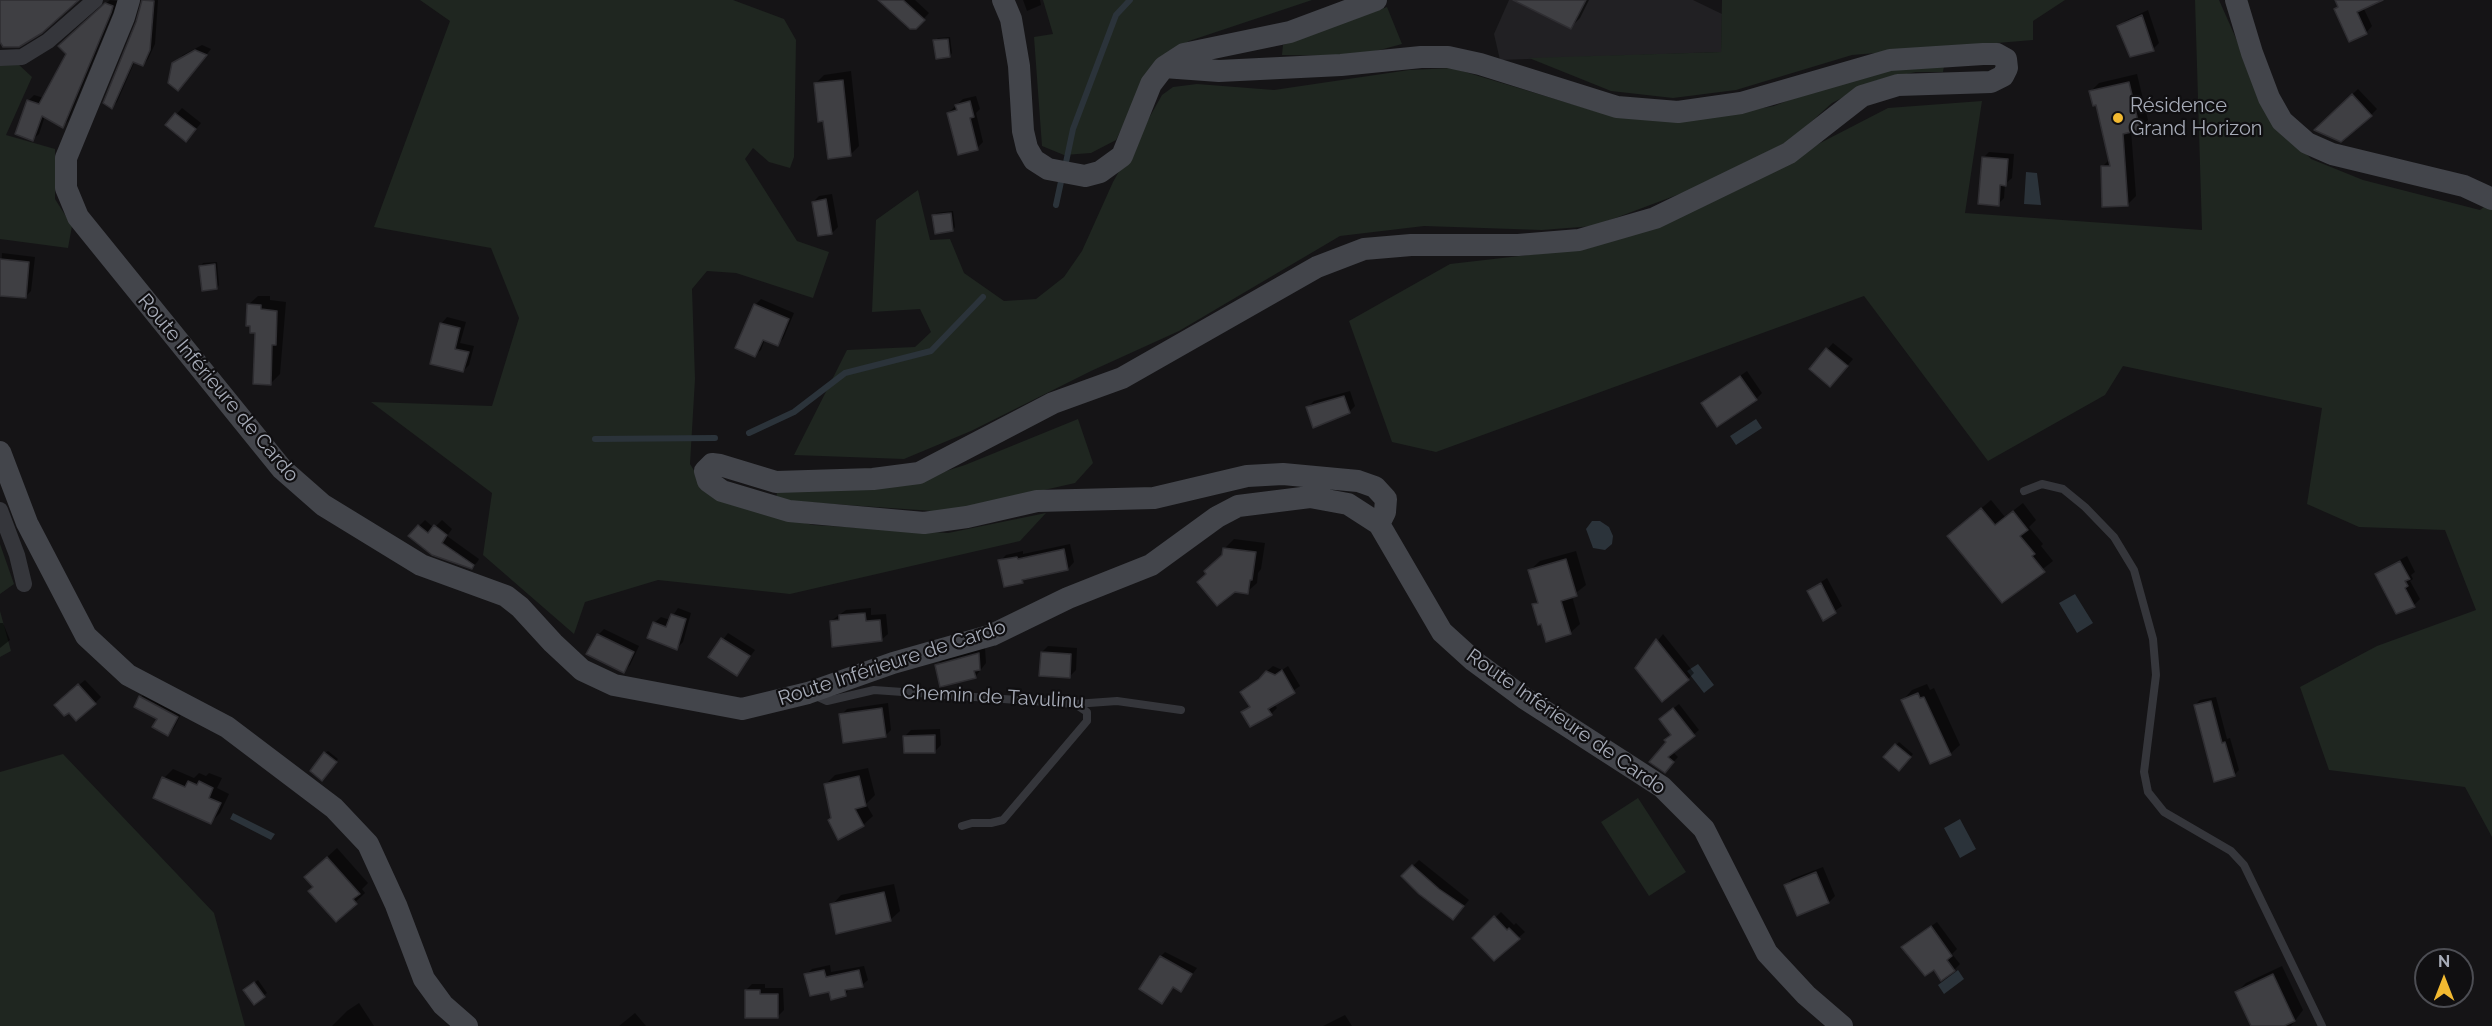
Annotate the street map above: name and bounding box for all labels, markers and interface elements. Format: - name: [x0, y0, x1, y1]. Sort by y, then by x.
- place label: Résidence Grand Horizon: [2130, 94, 2262, 141]
- marker: Résidence Grand Horizon: [2111, 111, 2125, 125]
- street label: Route Inférieure de Cardo: [132, 289, 304, 487]
- street label: Route Inférieure de Cardo: [775, 615, 1009, 711]
- street label: Route Inférieure de Cardo: [1462, 644, 1670, 800]
- street label: Chemin de Tavulinu: [901, 680, 1085, 714]
- north arrow: [2414, 948, 2474, 1008]
- text: N: [2438, 952, 2450, 971]

